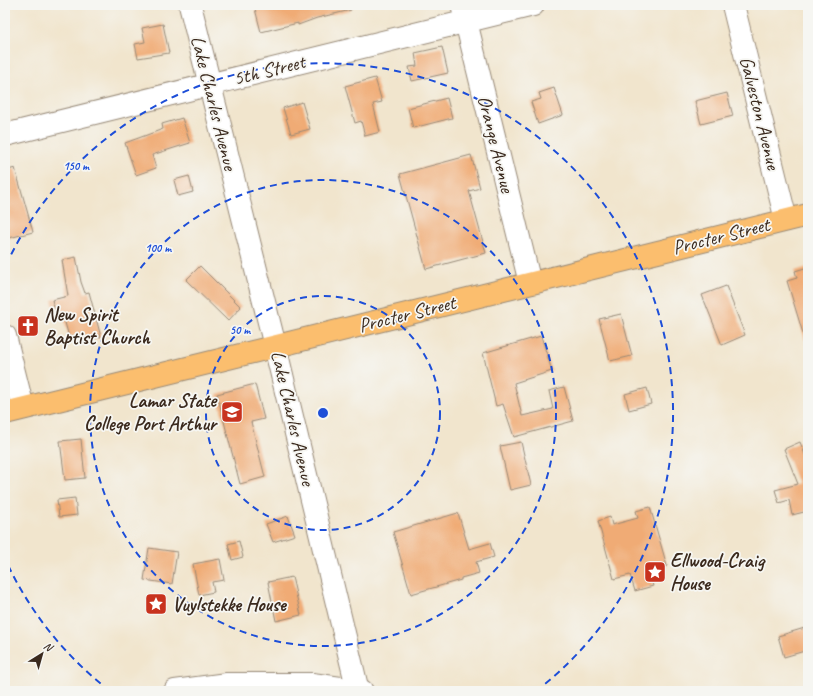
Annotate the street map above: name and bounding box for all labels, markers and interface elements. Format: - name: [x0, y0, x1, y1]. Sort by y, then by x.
- street label: Lake Charles Avenue: [185, 33, 243, 174]
- street label: 5th Street: [231, 49, 310, 91]
- street label: Galveston Avenue: [734, 54, 786, 173]
- street label: Orange Avenue: [472, 93, 520, 197]
- text: 150 m: [63, 158, 90, 174]
- street label: Procter Street: [670, 211, 774, 260]
- text: 100 m: [145, 240, 172, 256]
- street label: Procter Street: [356, 289, 460, 338]
- place label: New Spirit Baptist Church: [44, 302, 151, 350]
- church icon: New Spirit Baptist Church: [15, 313, 41, 339]
- text: 50 m: [230, 322, 251, 338]
- street label: Lake Charles Avenue: [265, 348, 321, 489]
- place label: Lamar State College Port Arthur: [84, 388, 219, 436]
- school or university icon: Lamar State College Port Arthur: [219, 399, 245, 425]
- centre of rings: [316, 406, 330, 420]
- place label: Ellwood-Craig House: [670, 548, 766, 596]
- place icon: Ellwood-Craig House: [642, 559, 668, 585]
- place icon: Vuylstekke House: [143, 591, 169, 617]
- place label: Vuylstekke House: [172, 592, 287, 617]
- north arrow: [22, 634, 62, 674]
- text: N: [41, 638, 57, 655]

